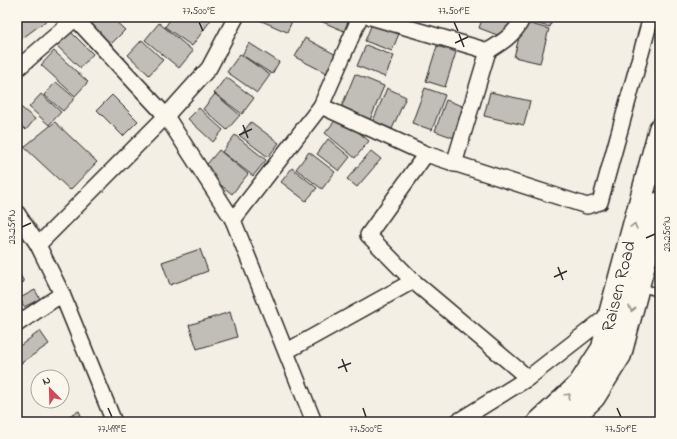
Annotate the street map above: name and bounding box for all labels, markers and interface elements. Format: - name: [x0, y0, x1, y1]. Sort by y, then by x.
- text: 77.500°E: [182, 4, 216, 19]
- text: 77.501°E: [438, 4, 470, 19]
- text: 23.251°N: [5, 210, 20, 244]
- text: 23.250°N: [660, 216, 675, 252]
- one-way arrow: [629, 222, 638, 229]
- street label: Raisen Road: [596, 238, 644, 335]
- one-way arrow: [628, 305, 637, 312]
- north arrow: [30, 369, 70, 409]
- text: N: [40, 372, 53, 390]
- one-way arrow: [563, 393, 571, 401]
- text: 77.499°E: [97, 422, 127, 437]
- text: 77.500°E: [349, 422, 383, 437]
- text: 77.501°E: [605, 422, 637, 437]

